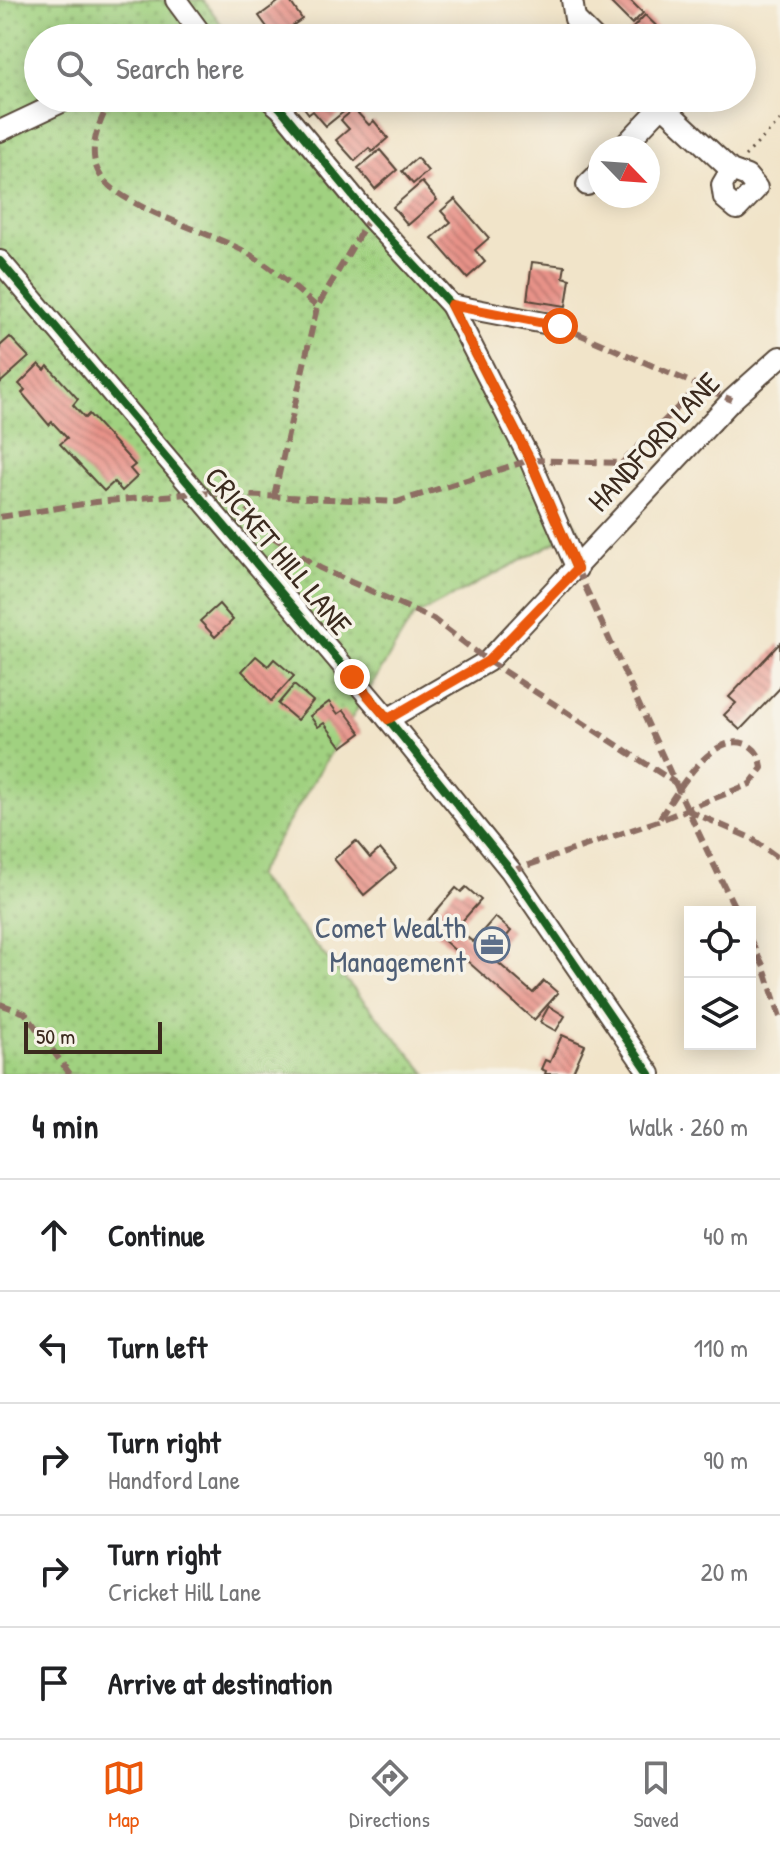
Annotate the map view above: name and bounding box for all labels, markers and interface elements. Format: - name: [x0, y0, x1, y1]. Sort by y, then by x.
- search box: [24, 24, 756, 112]
- icon: search: [52, 46, 96, 90]
- text: Search here: [116, 48, 244, 88]
- north arrow: [588, 136, 660, 208]
- route start: [542, 308, 578, 344]
- street label: HANDFORD LANE: [578, 363, 728, 520]
- street label: CRICKET HILL LANE: [196, 458, 361, 643]
- route end: [334, 659, 370, 695]
- map controls: [684, 906, 756, 1050]
- button: locate: [684, 906, 756, 978]
- place label: Comet Wealth Management: [315, 907, 467, 981]
- office icon: Comet Wealth Management: [473, 926, 511, 964]
- button: layers: [684, 978, 756, 1050]
- scale bar: [24, 1018, 162, 1054]
- text: 50 m: [36, 1021, 75, 1051]
- text: 4 min: [32, 1103, 99, 1149]
- text: Walk · 260 m: [629, 1109, 748, 1144]
- icon: ahead: [32, 1213, 76, 1257]
- text: Continue: [108, 1215, 205, 1255]
- text: 40 m: [703, 1218, 748, 1253]
- icon: left: [32, 1325, 76, 1369]
- text: Turn left: [108, 1327, 207, 1367]
- text: 110 m: [694, 1330, 748, 1365]
- text: Turn right: [108, 1422, 221, 1462]
- icon: right: [32, 1437, 76, 1481]
- text: 90 m: [703, 1442, 748, 1477]
- text: Handford Lane: [108, 1462, 240, 1497]
- text: Turn right: [108, 1534, 221, 1574]
- icon: right: [32, 1549, 76, 1593]
- text: 20 m: [701, 1554, 748, 1589]
- text: Cricket Hill Lane: [108, 1574, 261, 1609]
- icon: arrive: [32, 1661, 76, 1705]
- text: Arrive at destination: [108, 1663, 333, 1703]
- tab: Map: [102, 1756, 146, 1834]
- tab: Directions: [349, 1756, 430, 1834]
- tab: Saved: [633, 1756, 678, 1834]

